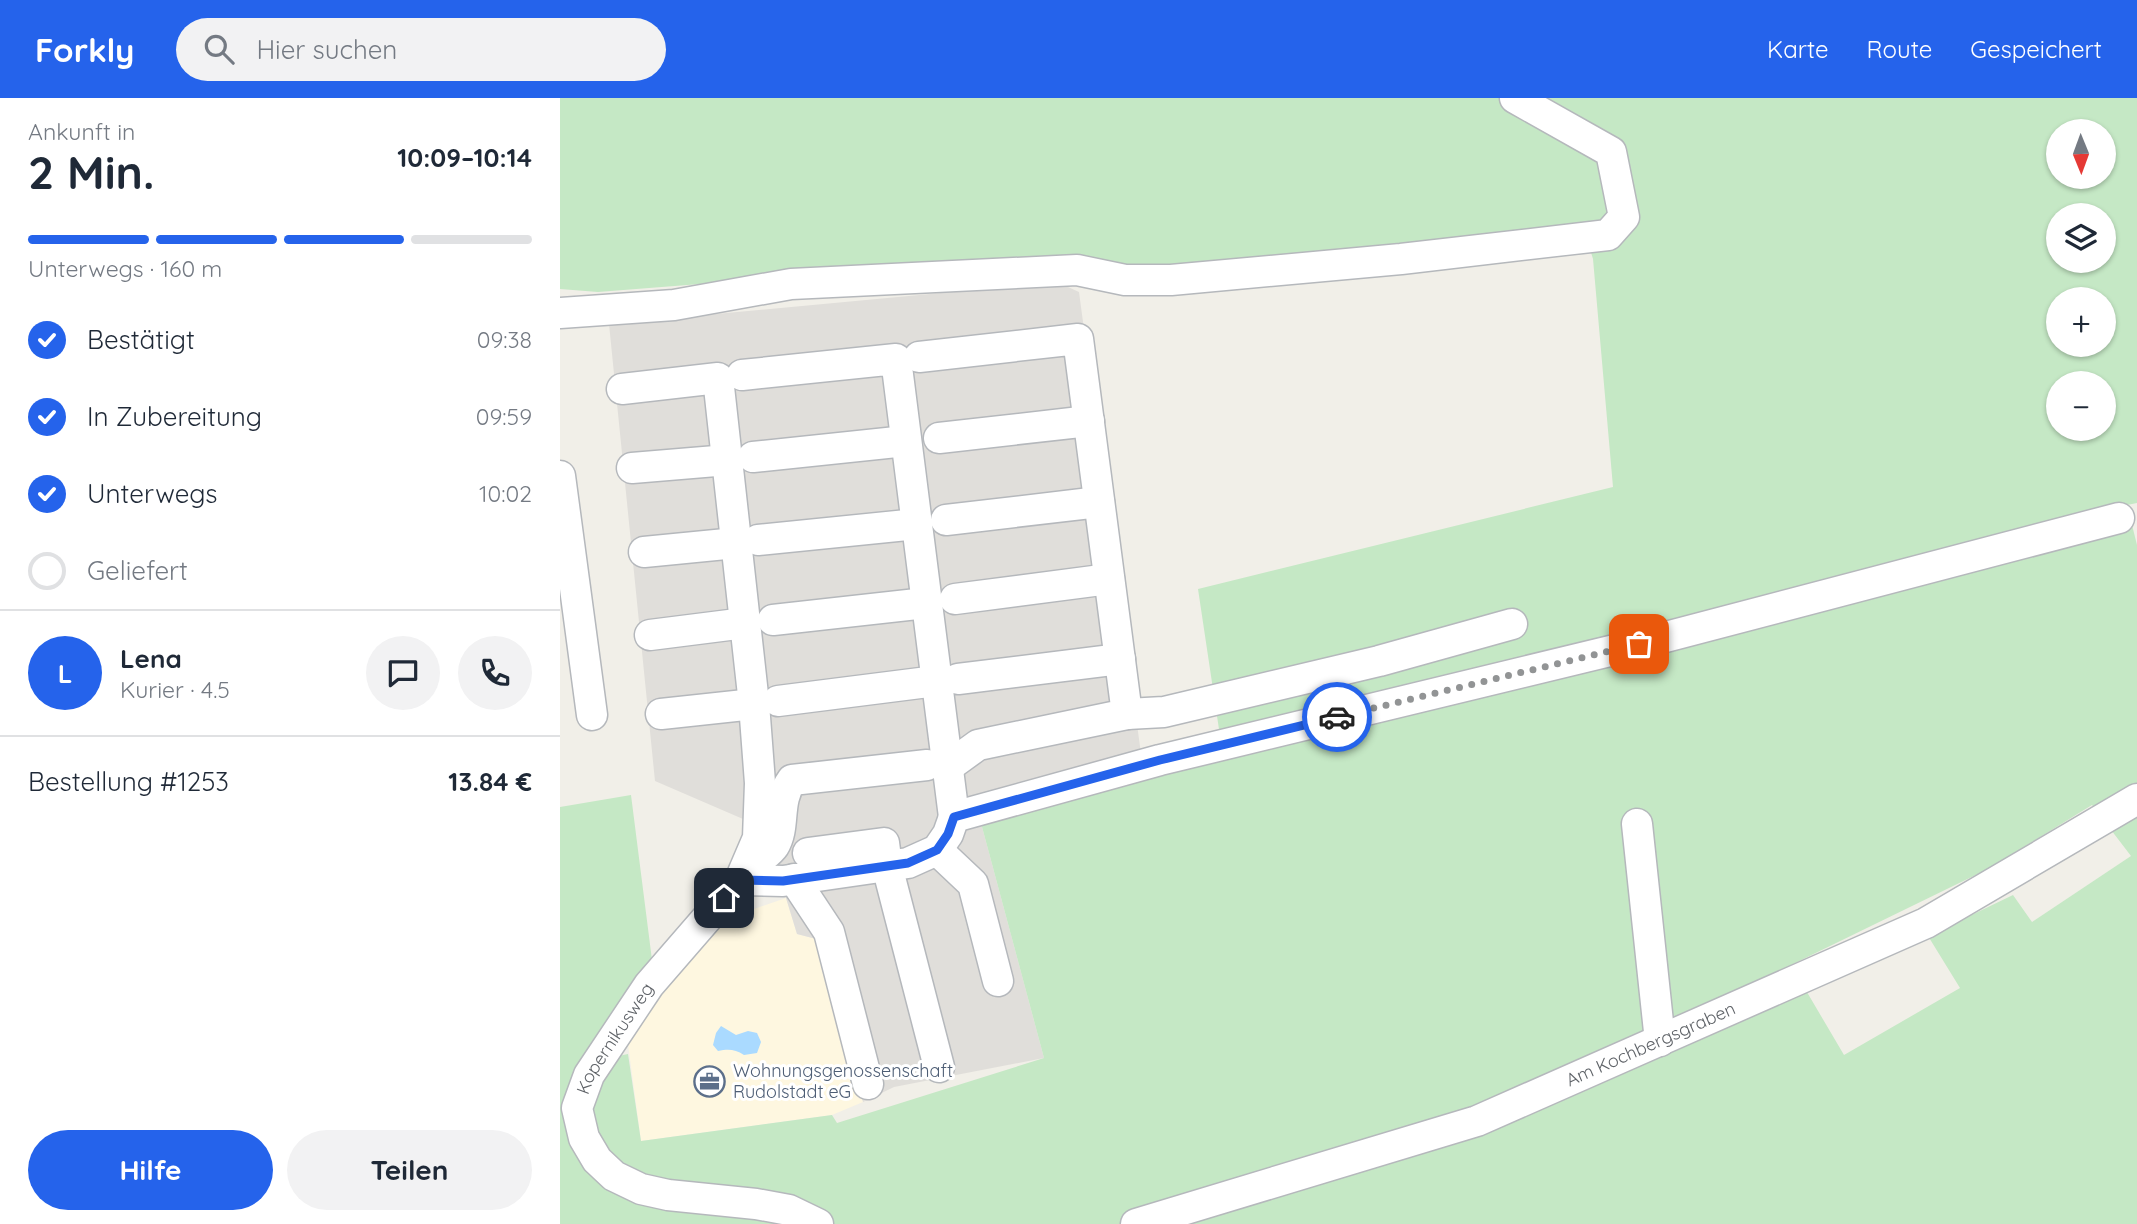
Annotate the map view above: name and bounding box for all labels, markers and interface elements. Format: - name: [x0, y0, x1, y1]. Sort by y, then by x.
- search box: [176, 18, 666, 81]
- text: Forkly: [35, 29, 134, 70]
- icon: search: [200, 30, 238, 68]
- text: Hier suchen: [256, 33, 397, 66]
- text: Karte: [1767, 34, 1829, 64]
- text: Route: [1867, 34, 1932, 64]
- text: Gespeichert: [1970, 34, 2102, 64]
- text: Ankunft in: [28, 117, 135, 146]
- north arrow: [2046, 119, 2116, 189]
- map controls: [2046, 119, 2116, 441]
- text: 10:09–10:14: [397, 141, 532, 174]
- text: 2 Min.: [28, 143, 154, 201]
- button: layers: [2046, 203, 2116, 273]
- text: Unterwegs · 160 m: [28, 254, 222, 283]
- button: +: [2046, 287, 2116, 357]
- icon: check: [28, 321, 66, 359]
- text: Bestätigt: [87, 323, 195, 356]
- text: 09:38: [477, 325, 532, 354]
- button: −: [2046, 371, 2116, 441]
- icon: check: [28, 398, 66, 436]
- text: In Zubereitung: [87, 400, 262, 433]
- text: 09:59: [476, 402, 532, 431]
- icon: check: [28, 475, 66, 513]
- text: Unterwegs: [87, 477, 218, 510]
- text: 10:02: [479, 479, 532, 508]
- text: Geliefert: [87, 554, 188, 587]
- pin: [1609, 614, 1669, 674]
- icon: bag: [1620, 625, 1658, 663]
- button: chat: [366, 636, 440, 710]
- button: phone: [458, 636, 532, 710]
- text: Lena: [120, 642, 182, 675]
- text: L: [58, 657, 72, 690]
- text: Kurier · 4.5: [120, 675, 230, 704]
- courier: [1302, 682, 1372, 752]
- icon: car: [1318, 698, 1356, 736]
- text: Bestellung #1253: [28, 765, 229, 798]
- text: 13.84 €: [448, 765, 532, 798]
- pin: [694, 868, 754, 928]
- icon: home: [705, 879, 743, 917]
- street label: Kopernikusweg: [571, 978, 658, 1097]
- street label: Am Kochbergsgraben: [1562, 997, 1739, 1091]
- place label: Wohnungsgenossenschaft Rudolstadt eG: [733, 1059, 953, 1103]
- office icon: Wohnungsgenossenschaft Rudolstadt eG: [693, 1064, 727, 1098]
- button: Hilfe: [28, 1130, 273, 1210]
- button: Teilen: [287, 1130, 532, 1210]

